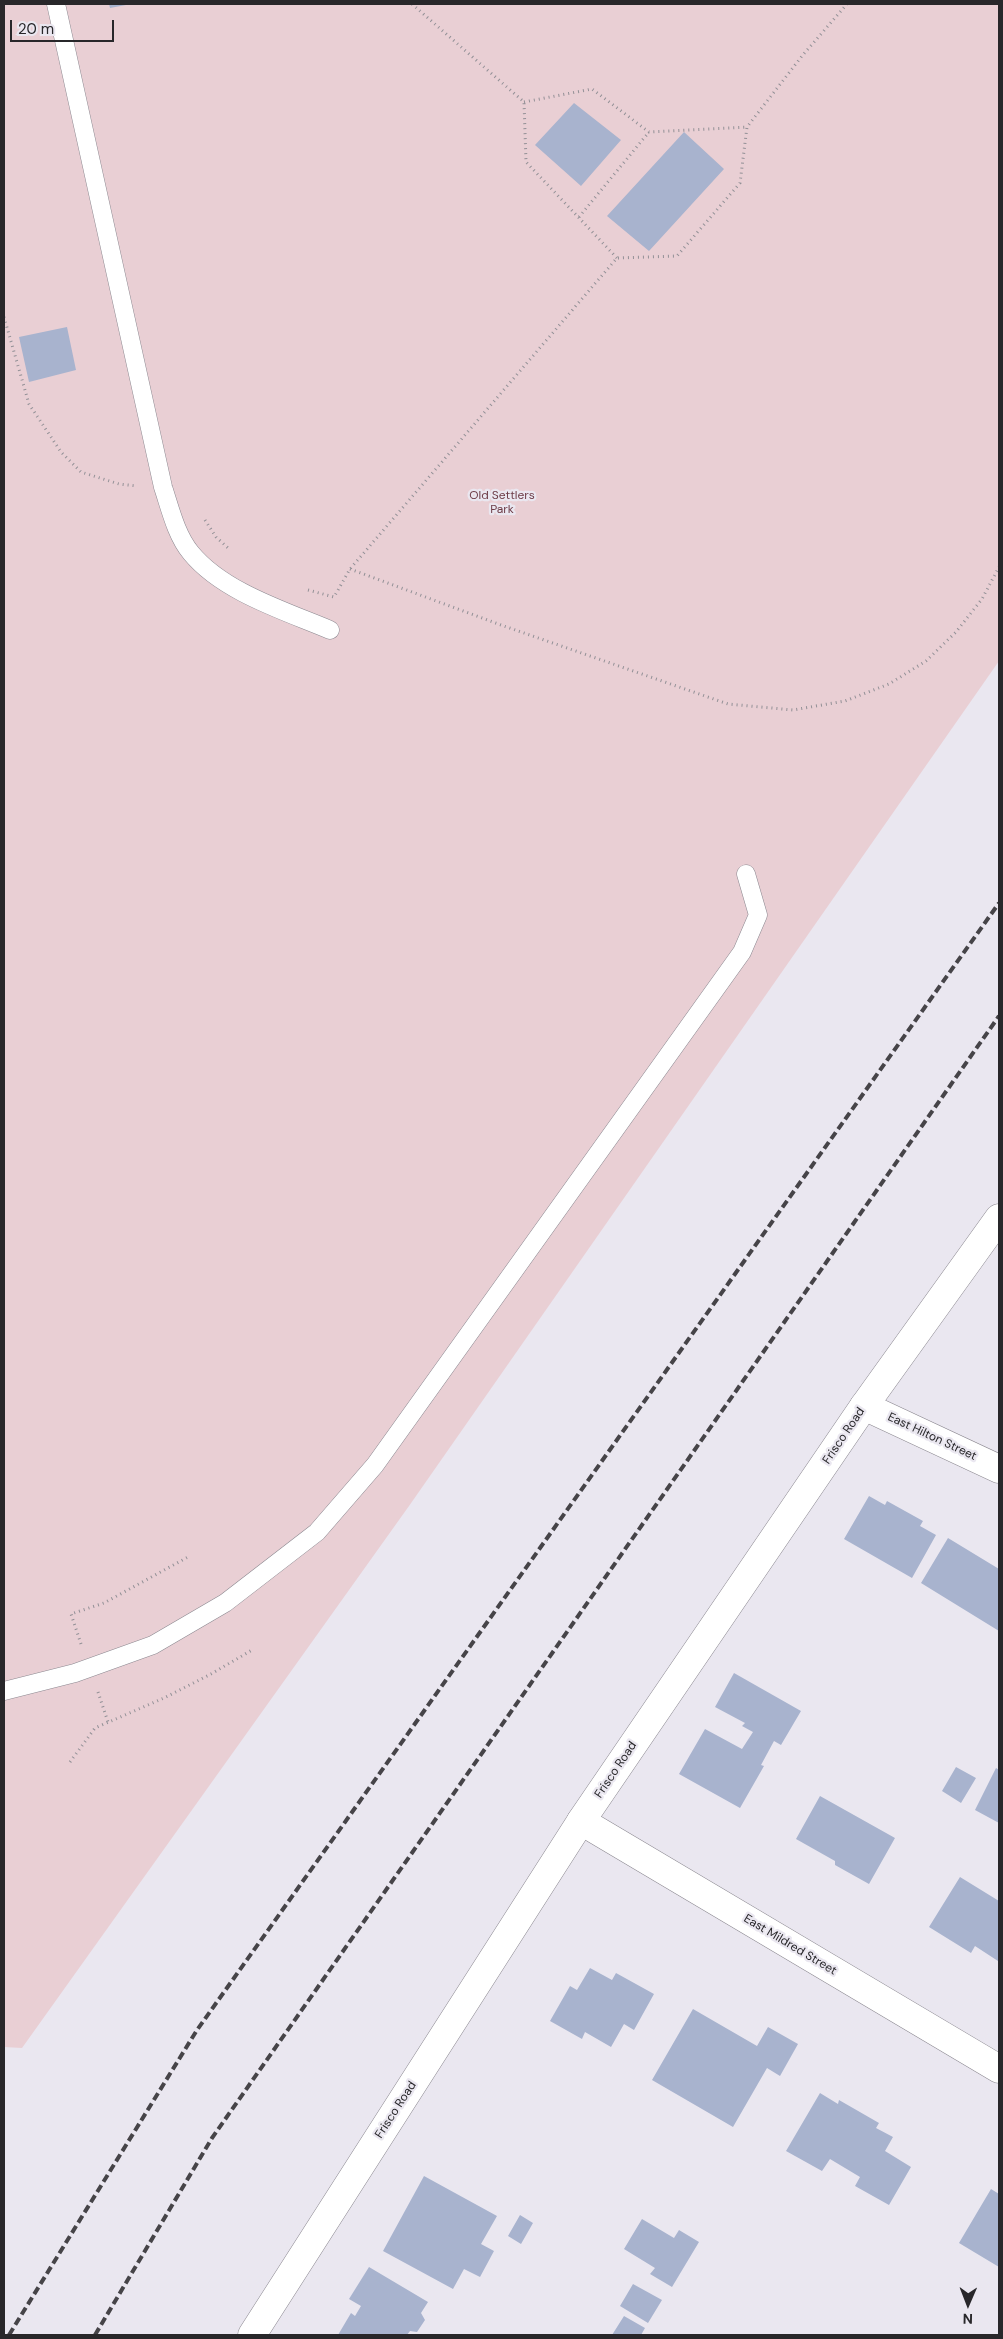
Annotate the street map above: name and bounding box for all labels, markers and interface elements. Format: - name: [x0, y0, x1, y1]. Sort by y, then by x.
- scale bar: [12, 10, 116, 42]
- text: 20 m: [18, 19, 54, 39]
- park label: Old Settlers Park: [469, 489, 535, 517]
- street label: Frisco Road: [820, 1405, 868, 1467]
- street label: East Hilton Street: [885, 1410, 979, 1464]
- street label: Frisco Road: [592, 1739, 640, 1801]
- street label: East Mildred Street: [741, 1912, 839, 1978]
- street label: Frisco Road: [372, 2079, 420, 2141]
- north arrow: [943, 2279, 993, 2329]
- text: N: [962, 2310, 973, 2328]

